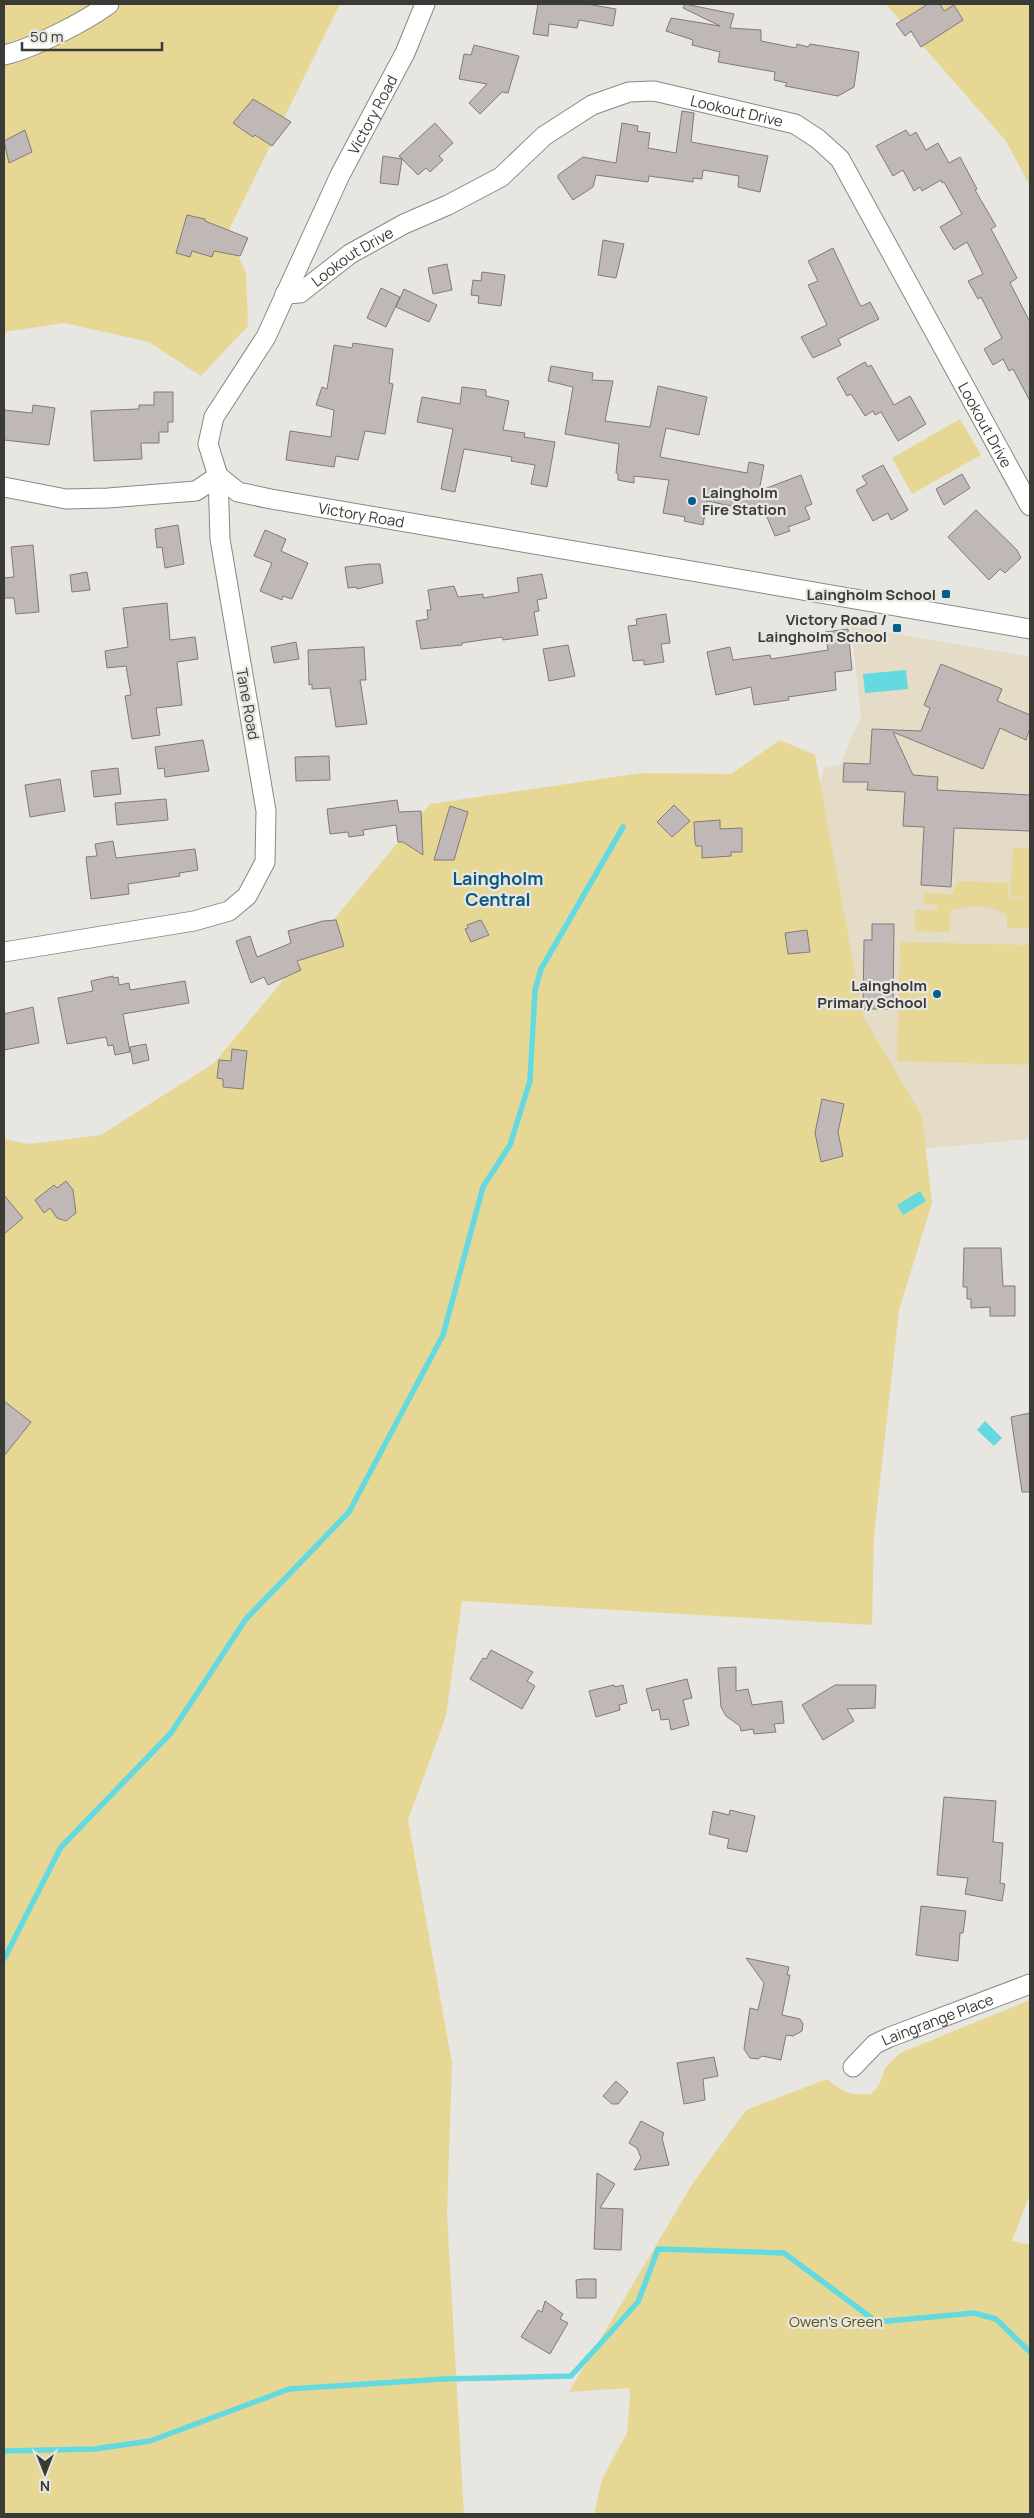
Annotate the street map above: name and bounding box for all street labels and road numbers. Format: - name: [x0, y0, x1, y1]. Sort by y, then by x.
- street label: Victory Road: [343, 71, 402, 158]
- street label: Lookout Drive: [688, 89, 786, 131]
- street label: Lookout Drive: [307, 221, 397, 291]
- street label: Lookout Drive: [954, 378, 1018, 472]
- street label: Victory Road: [317, 497, 406, 532]
- street label: Tane Road: [231, 667, 265, 741]
- street label: Laingrange Place: [878, 1988, 997, 2050]

